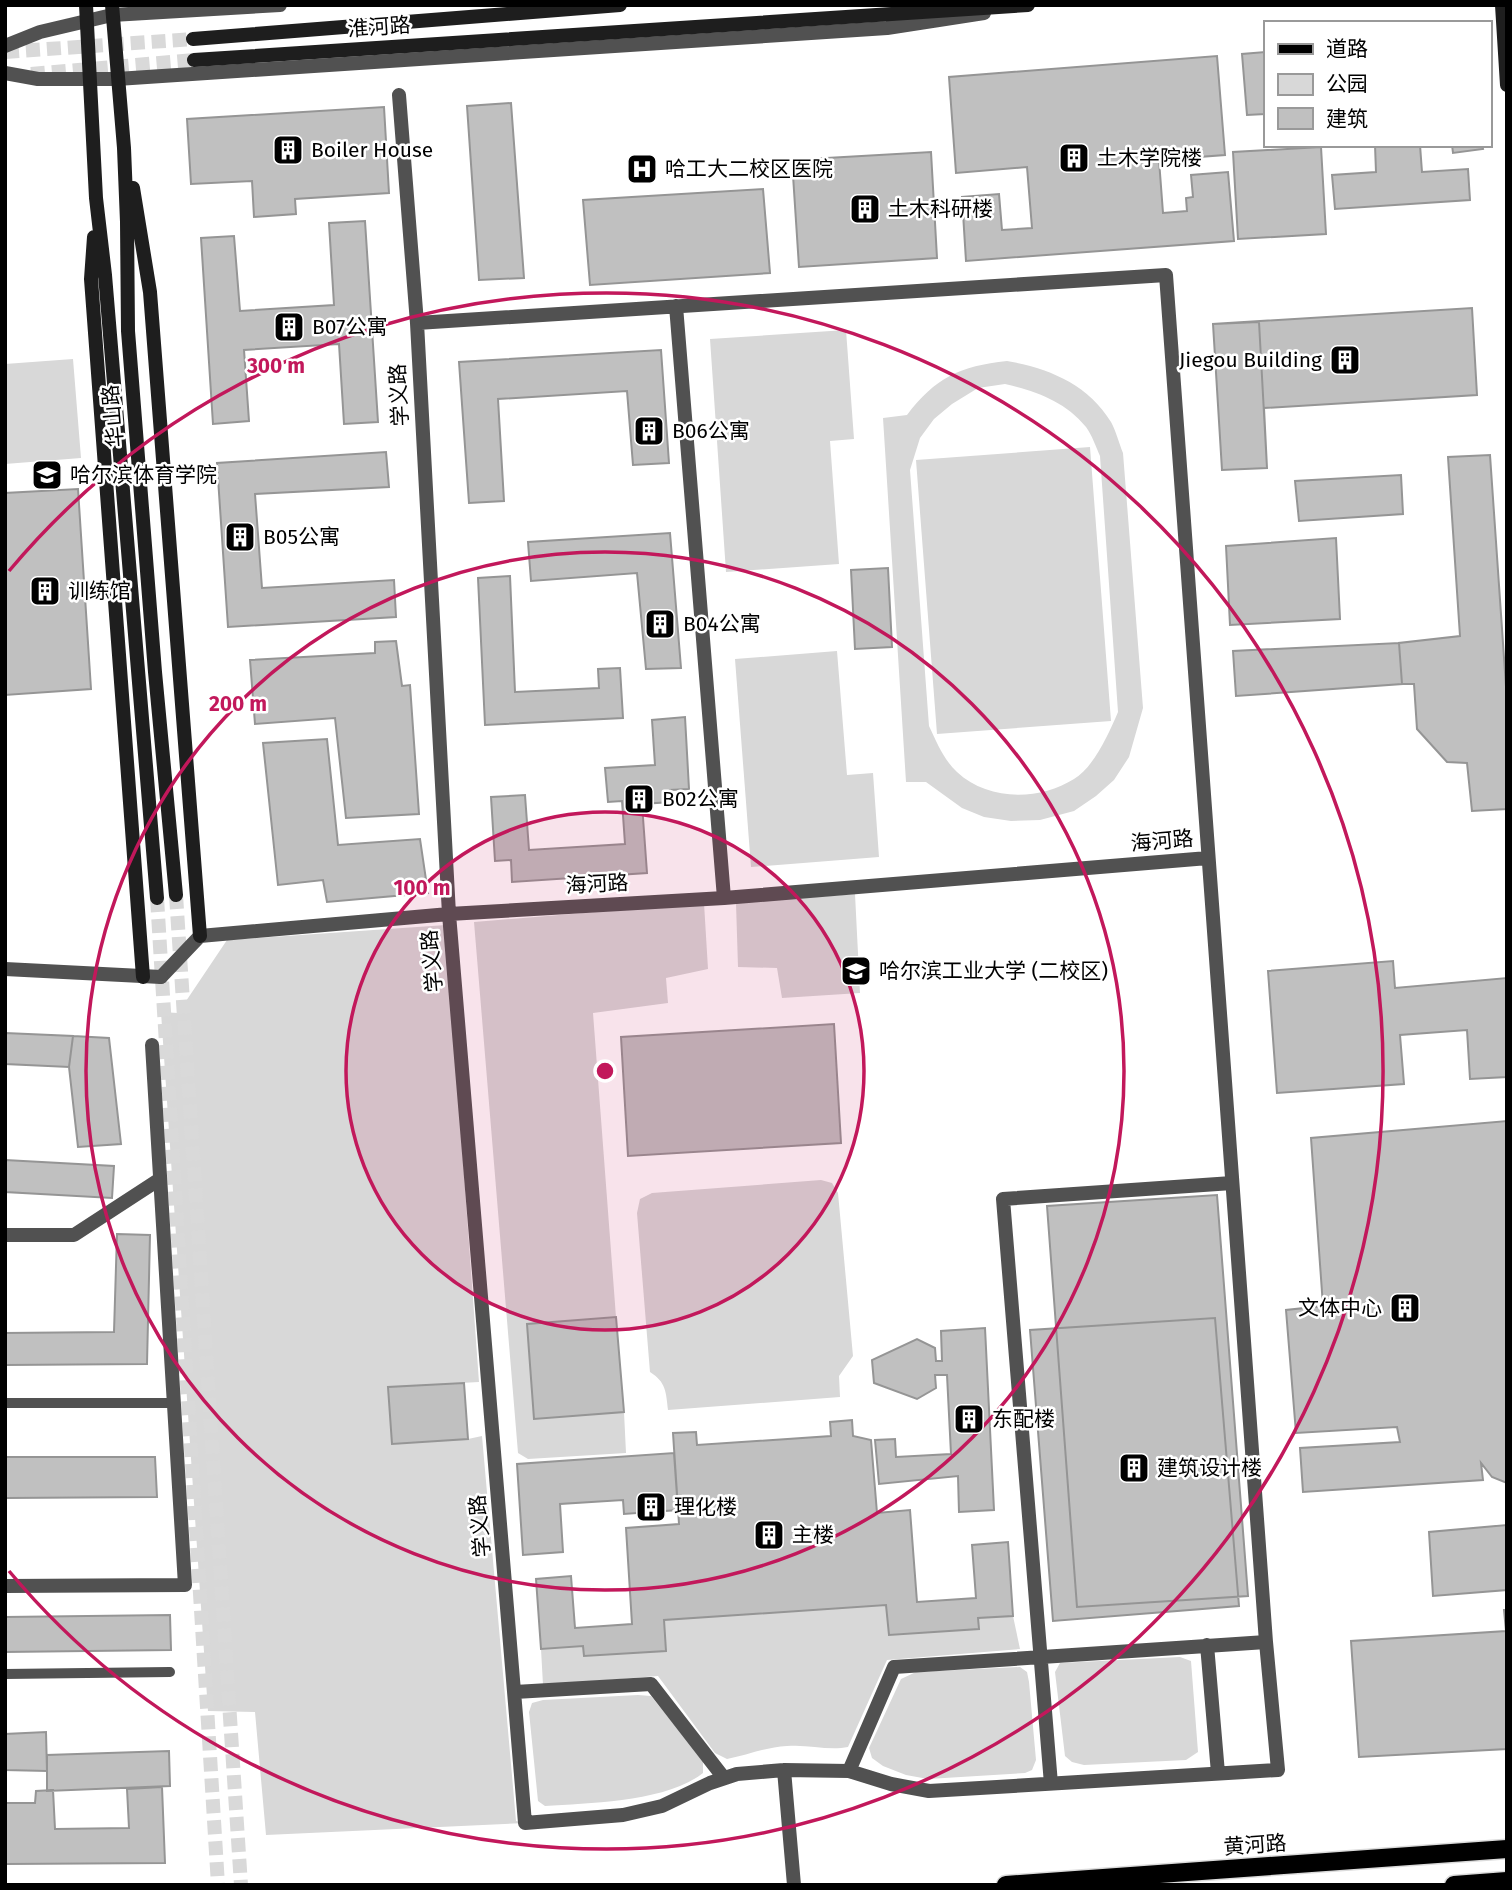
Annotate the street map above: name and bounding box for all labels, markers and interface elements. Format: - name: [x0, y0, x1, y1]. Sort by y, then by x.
- street label: 淮河路: [347, 12, 411, 42]
- legend: [1264, 21, 1491, 147]
- text: 道路: [1326, 36, 1368, 62]
- text: 公园: [1326, 71, 1368, 97]
- text: 建筑: [1326, 106, 1368, 132]
- building icon: Boiler House: [271, 133, 305, 167]
- place label: Boiler House: [311, 137, 433, 163]
- building icon: 土木学院楼: [1057, 141, 1091, 175]
- place label: 土木学院楼: [1097, 145, 1202, 171]
- hospital icon: 哈工大二校区医院: [625, 152, 659, 186]
- place label: 哈工大二校区医院: [665, 156, 833, 182]
- building icon: 土木科研楼: [848, 192, 882, 226]
- place label: 土木科研楼: [888, 196, 993, 222]
- building icon: B07公寓: [272, 310, 306, 344]
- place label: B07公寓: [312, 314, 387, 340]
- building icon: Jiegou Building: [1328, 343, 1362, 377]
- place label: Jiegou Building: [1179, 347, 1322, 373]
- text: 300 m: [246, 353, 305, 379]
- street label: 学义路: [384, 363, 414, 427]
- street label: 华山路: [97, 383, 129, 449]
- building icon: B06公寓: [632, 414, 666, 448]
- place label: B06公寓: [672, 418, 750, 444]
- school or university icon: 哈尔滨体育学院: [30, 458, 64, 492]
- place label: 哈尔滨体育学院: [70, 462, 217, 488]
- building icon: B05公寓: [223, 520, 257, 554]
- place label: B05公寓: [263, 524, 340, 550]
- building icon: 训练馆: [28, 574, 62, 608]
- place label: 训练馆: [68, 578, 131, 604]
- building icon: B04公寓: [643, 607, 677, 641]
- place label: B04公寓: [683, 611, 761, 637]
- text: 200 m: [209, 691, 267, 717]
- building icon: B02公寓: [622, 782, 656, 816]
- place label: B02公寓: [662, 786, 739, 812]
- street label: 海河路: [1129, 825, 1195, 857]
- street label: 海河路: [565, 869, 629, 899]
- text: 100 m: [393, 875, 451, 901]
- street label: 学义路: [416, 928, 448, 994]
- school or university icon: 哈尔滨工业大学 (二校区): [839, 954, 873, 988]
- place label: 哈尔滨工业大学 (二校区): [879, 958, 1108, 984]
- centre of rings: [593, 1059, 617, 1083]
- building icon: 文体中心: [1388, 1291, 1422, 1325]
- place label: 文体中心: [1298, 1295, 1382, 1321]
- building icon: 东配楼: [952, 1402, 986, 1436]
- place label: 东配楼: [992, 1406, 1055, 1432]
- building icon: 建筑设计楼: [1117, 1451, 1151, 1485]
- place label: 建筑设计楼: [1157, 1455, 1262, 1481]
- building icon: 理化楼: [634, 1490, 668, 1524]
- street label: 学义路: [464, 1493, 496, 1559]
- place label: 理化楼: [674, 1494, 737, 1520]
- building icon: 主楼: [752, 1518, 786, 1552]
- place label: 主楼: [792, 1522, 834, 1548]
- street label: 黄河路: [1223, 1830, 1287, 1860]

